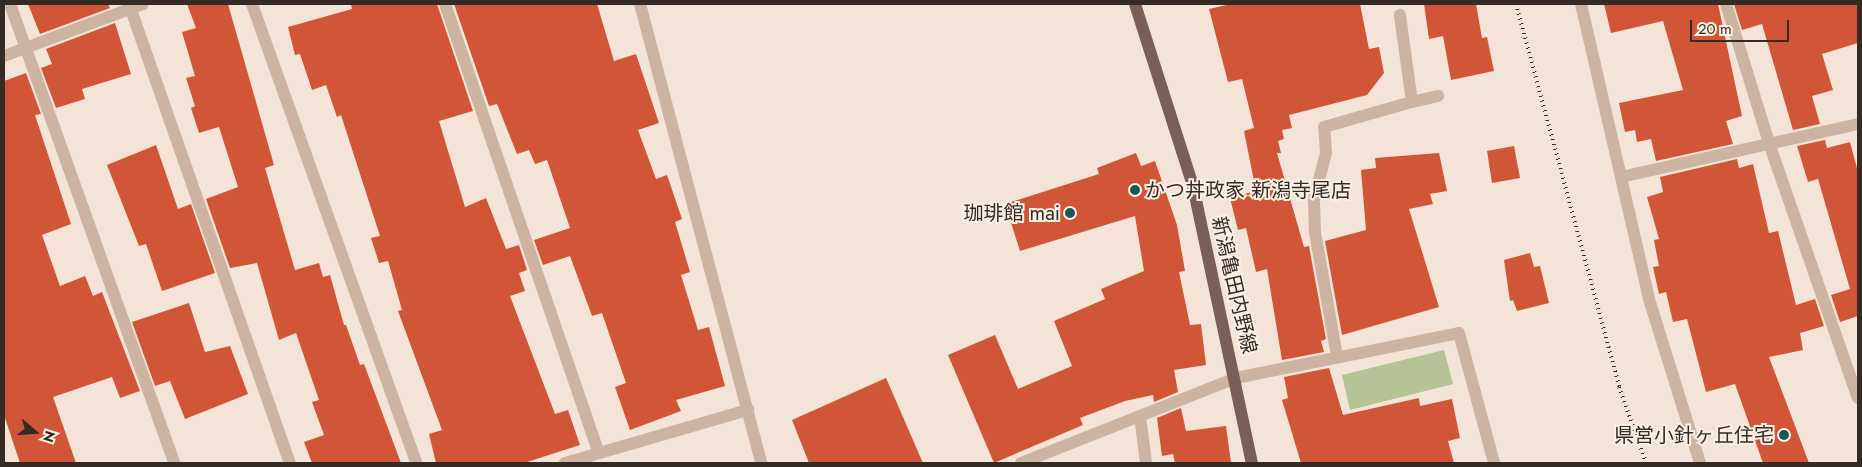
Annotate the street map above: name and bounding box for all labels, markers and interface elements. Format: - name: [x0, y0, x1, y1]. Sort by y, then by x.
- scale bar: [1692, 10, 1791, 42]
- text: 20 m: [1698, 18, 1732, 40]
- place label: かつ丼政家 新潟寺尾店: [1145, 178, 1351, 202]
- marker: かつ丼政家 新潟寺尾店: [1129, 184, 1141, 196]
- place label: 珈琲館 mai: [964, 201, 1060, 225]
- marker: 珈琲館 mai: [1064, 207, 1076, 219]
- street label: 新潟亀田内野線: [1207, 214, 1261, 356]
- north arrow: [10, 407, 60, 457]
- place label: 県営小針ヶ丘住宅: [1614, 423, 1774, 447]
- text: N: [38, 428, 60, 445]
- marker: 県営小針ヶ丘住宅: [1778, 429, 1790, 441]

